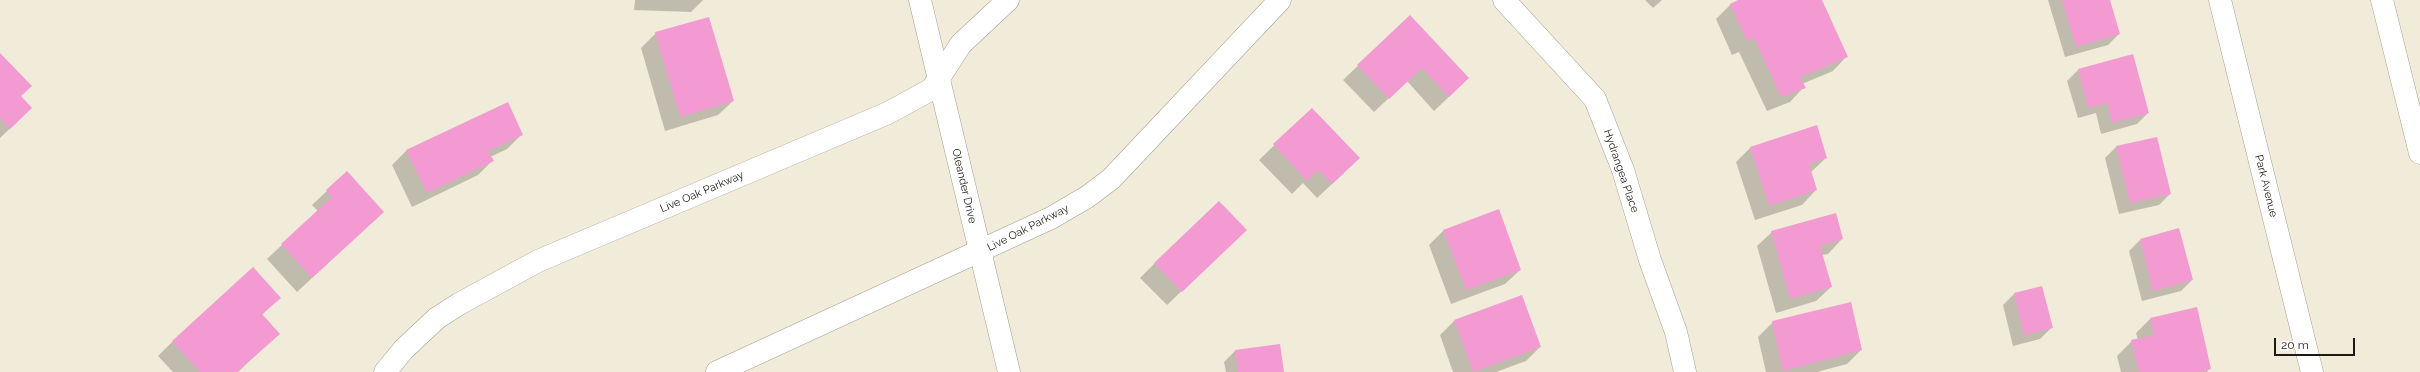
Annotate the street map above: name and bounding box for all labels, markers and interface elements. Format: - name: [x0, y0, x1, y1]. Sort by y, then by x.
- street label: Hydrangea Place: [1601, 128, 1641, 214]
- street label: Oleander Drive: [949, 147, 979, 225]
- street label: Park Avenue: [2252, 153, 2280, 219]
- street label: Live Oak Parkway: [658, 168, 746, 216]
- street label: Live Oak Parkway: [985, 202, 1071, 254]
- scale bar: [2276, 330, 2357, 356]
- text: 20 m: [2281, 338, 2309, 352]

